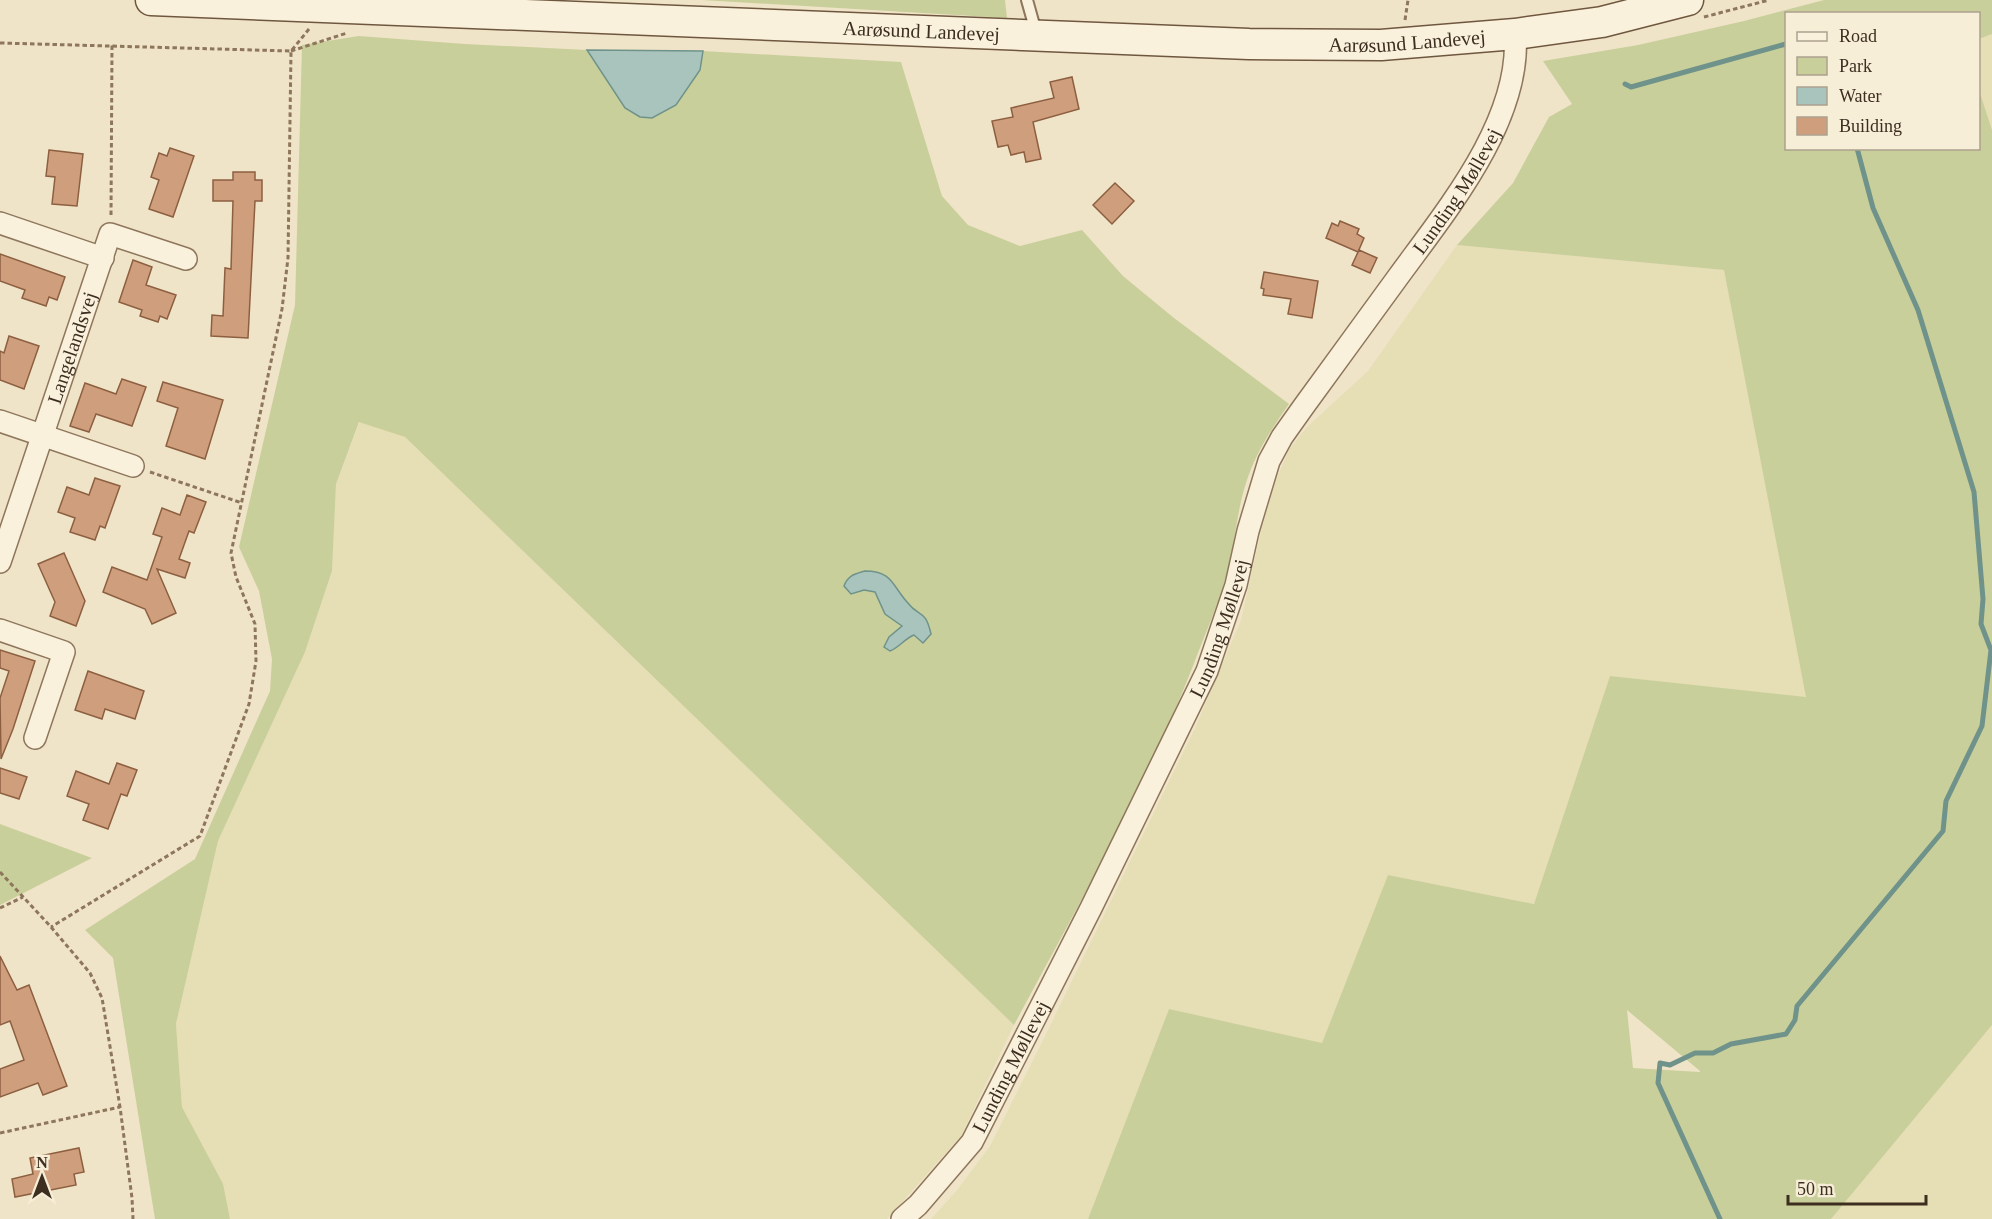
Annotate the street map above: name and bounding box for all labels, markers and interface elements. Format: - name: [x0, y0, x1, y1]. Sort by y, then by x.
- legend: [1785, 12, 1980, 150]
- street label: Aarøsund Landevej: [842, 17, 1000, 46]
- street label: Aarøsund Landevej: [1328, 25, 1486, 56]
- text: Road: [1839, 26, 1877, 46]
- text: Park: [1839, 56, 1872, 76]
- text: Water: [1839, 86, 1882, 106]
- text: Building: [1839, 116, 1902, 136]
- street label: Lunding Møllevej: [1408, 125, 1506, 258]
- street label: Langelandsvej: [43, 289, 102, 407]
- street label: Lunding Møllevej: [1185, 557, 1253, 701]
- street label: Lunding Møllevej: [968, 997, 1054, 1136]
- north arrow: [12, 1147, 72, 1207]
- text: N: [36, 1154, 48, 1171]
- scale bar: [1788, 1168, 1926, 1206]
- text: 50 m: [1797, 1179, 1834, 1199]

